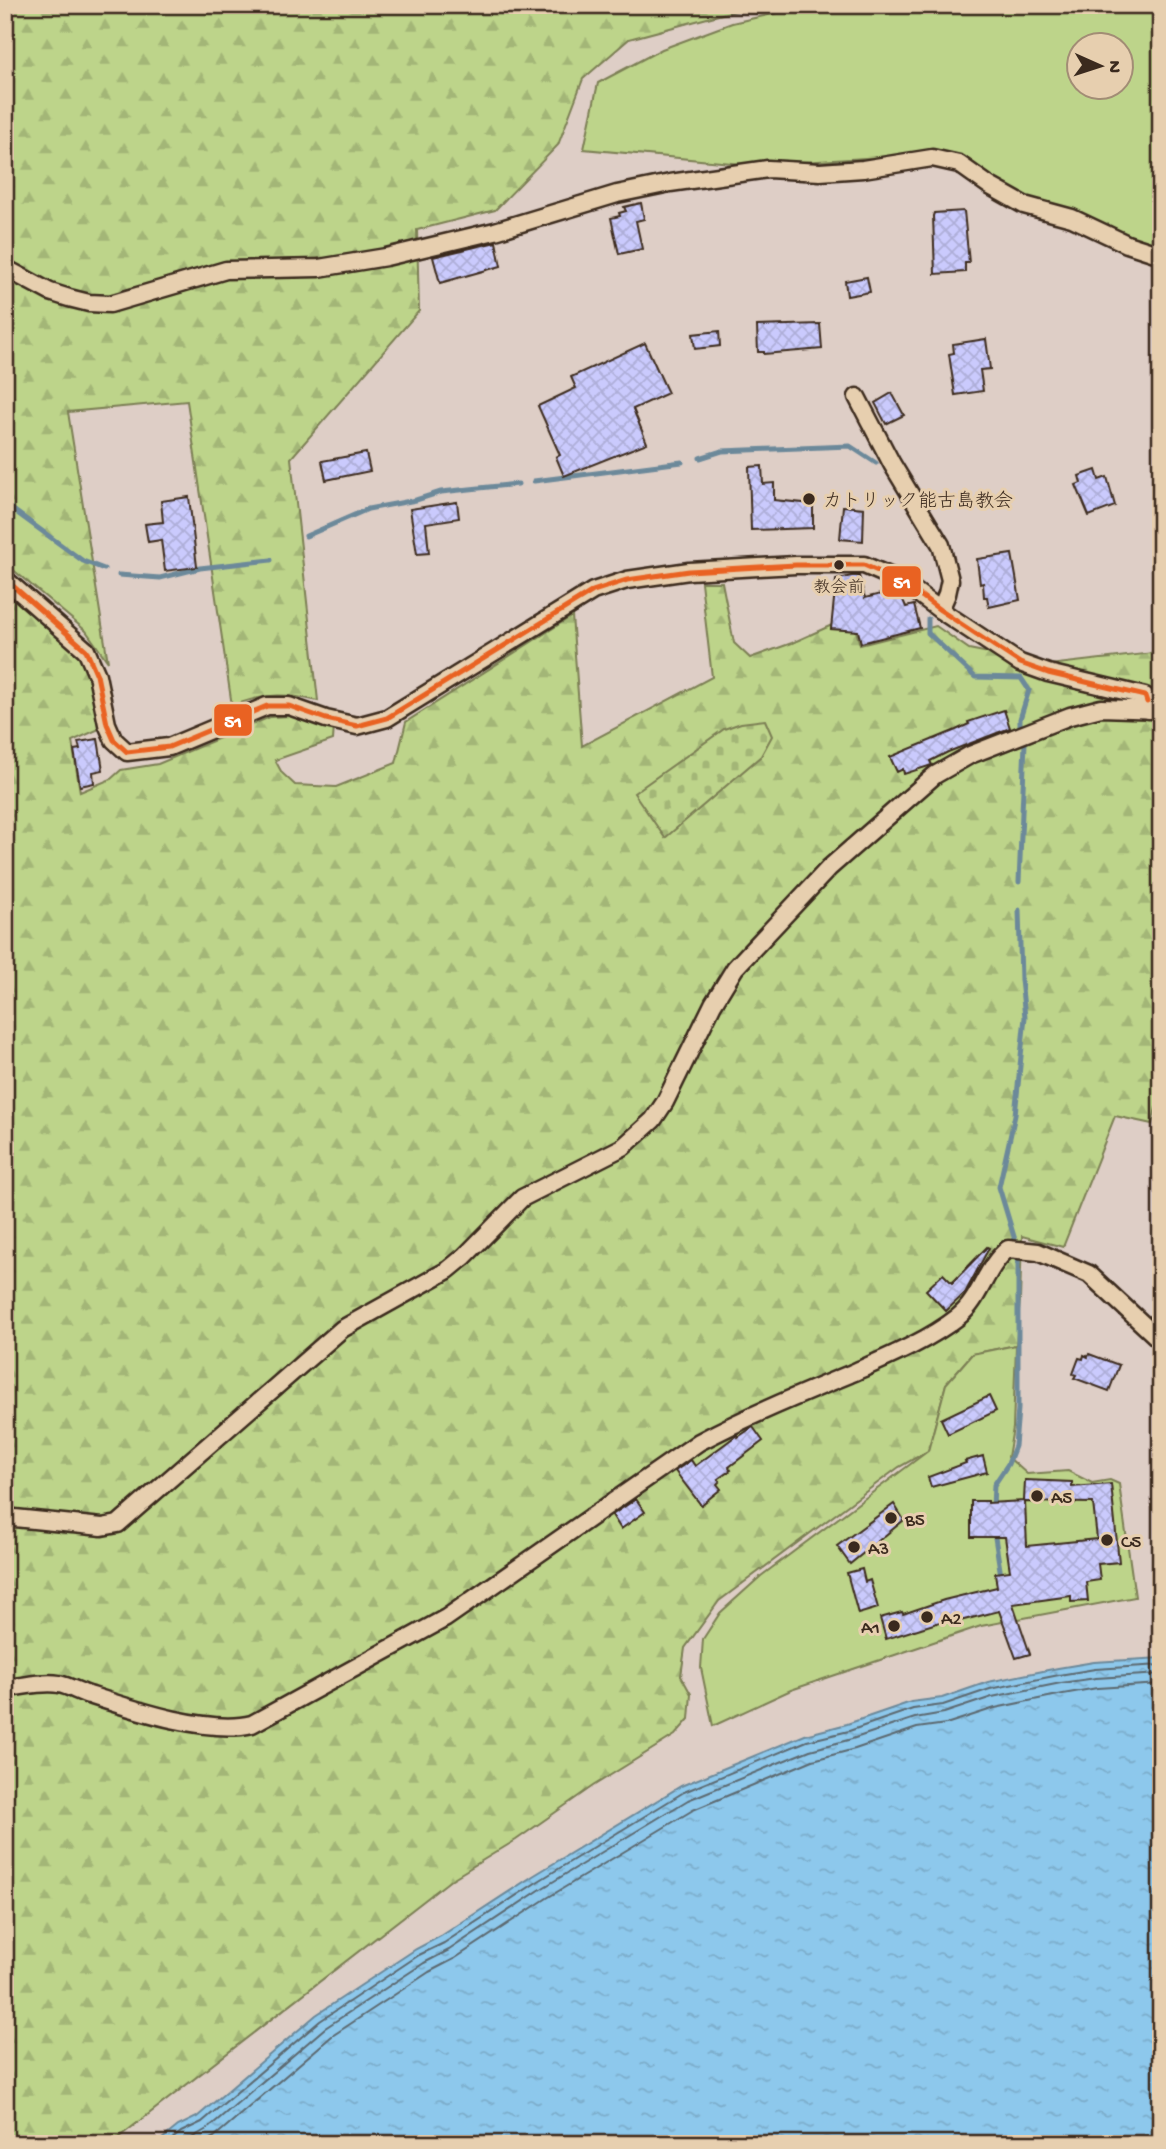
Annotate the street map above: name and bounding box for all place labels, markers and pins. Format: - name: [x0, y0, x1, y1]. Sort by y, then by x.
- place label: カトリック能古島教会: [823, 490, 1013, 514]
- marker: カトリック能古島教会: [801, 491, 817, 507]
- marker: 教会前: [832, 558, 846, 572]
- place label: 教会前: [814, 578, 865, 599]
- marker: A5: [1029, 1488, 1045, 1504]
- place label: A5: [1051, 1488, 1072, 1511]
- marker: B5: [883, 1510, 899, 1526]
- place label: B5: [904, 1510, 925, 1533]
- marker: C5: [1099, 1532, 1115, 1548]
- place label: C5: [1121, 1532, 1141, 1555]
- marker: A3: [846, 1539, 862, 1555]
- place label: A3: [868, 1539, 889, 1562]
- marker: A2: [919, 1609, 935, 1625]
- place label: A2: [941, 1609, 962, 1632]
- place label: A1: [861, 1618, 880, 1641]
- marker: A1: [886, 1618, 902, 1634]

